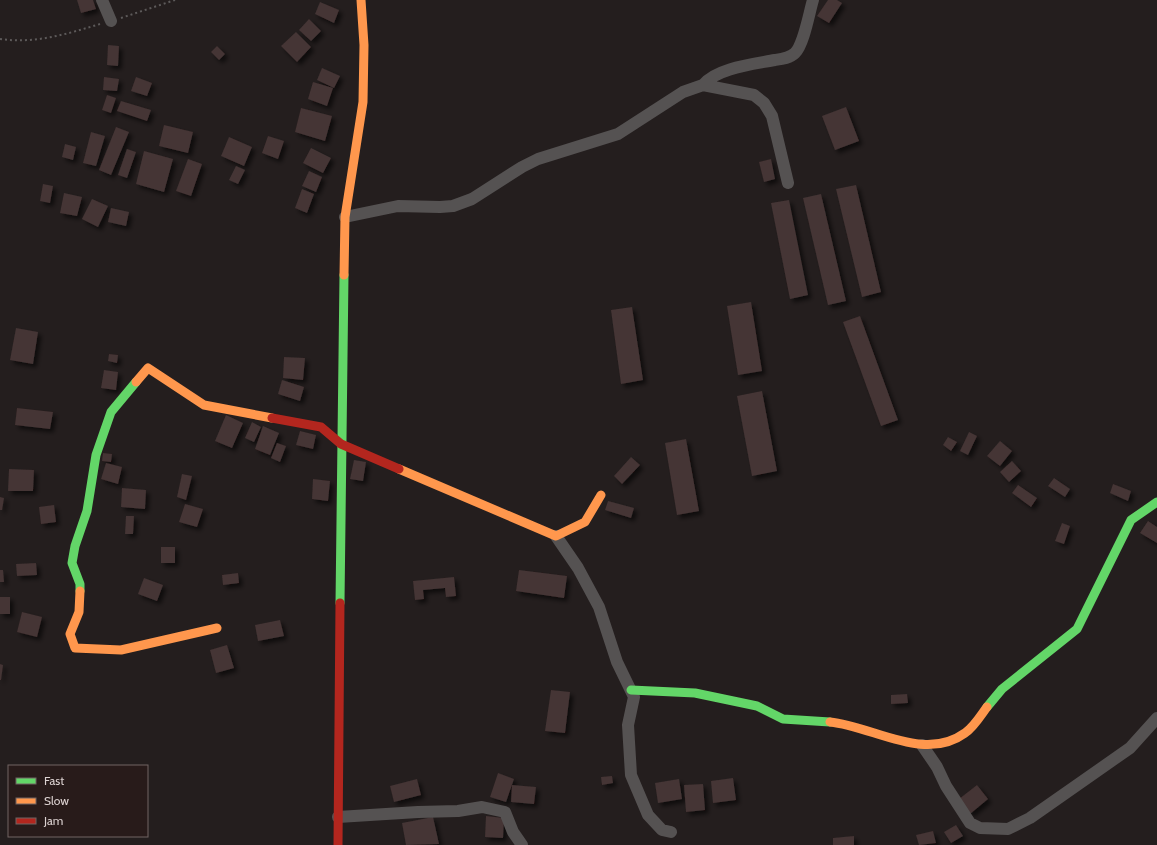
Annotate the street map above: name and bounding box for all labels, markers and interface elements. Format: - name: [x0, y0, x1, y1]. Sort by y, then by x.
- legend: [8, 765, 148, 837]
- text: Fast: [44, 773, 64, 788]
- text: Slow: [44, 793, 69, 808]
- text: Jam: [43, 813, 63, 828]

